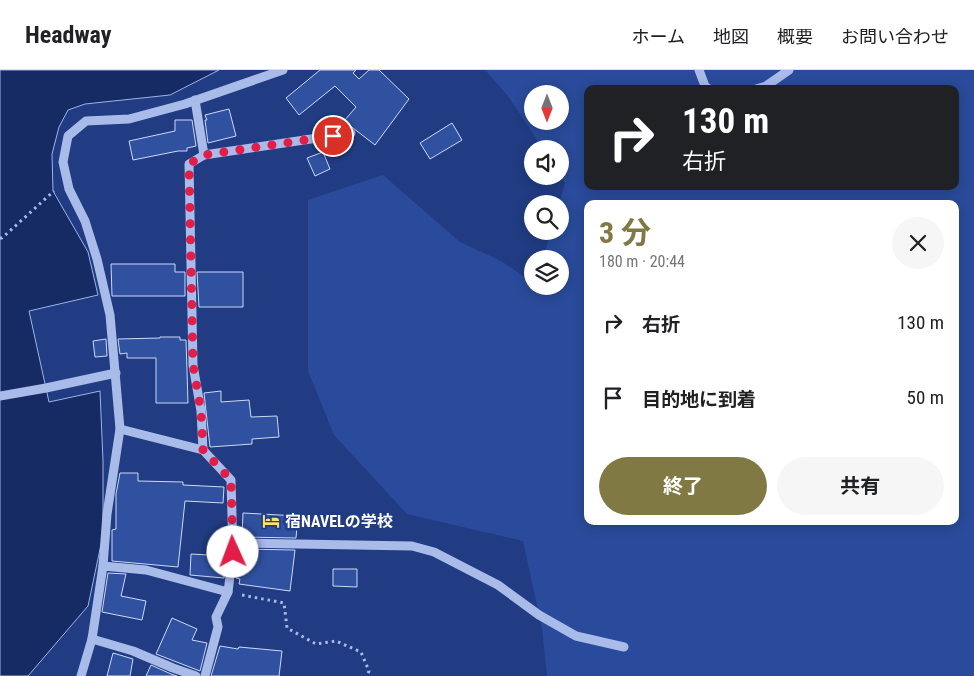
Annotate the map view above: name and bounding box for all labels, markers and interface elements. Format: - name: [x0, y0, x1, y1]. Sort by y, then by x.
- text: Headway: [25, 21, 111, 49]
- text: ホーム: [632, 26, 685, 47]
- text: 地図: [713, 26, 749, 47]
- text: 概要: [777, 26, 813, 47]
- text: お問い合わせ: [841, 26, 949, 47]
- north arrow: [524, 85, 569, 130]
- map controls: [524, 85, 569, 295]
- text: 130 m: [682, 101, 769, 142]
- icon: right: [599, 105, 664, 170]
- pin: [312, 115, 354, 157]
- icon: arrive: [319, 122, 347, 150]
- button: sound: [524, 140, 569, 185]
- text: 右折: [682, 149, 726, 174]
- button: search: [524, 195, 569, 240]
- text: 3 分: [599, 215, 651, 250]
- button: close: [892, 217, 944, 269]
- button: layers: [524, 250, 569, 295]
- text: 180 m · 20:44: [599, 252, 685, 271]
- icon: right: [599, 309, 627, 337]
- text: 130 m: [897, 311, 944, 334]
- text: 右折: [642, 313, 680, 336]
- icon: arrive: [599, 384, 627, 412]
- text: 50 m: [907, 386, 944, 409]
- text: 目的地に到着: [642, 388, 756, 411]
- button: 終了: [599, 457, 767, 515]
- button: 共有: [777, 457, 944, 515]
- hotel icon: 宿NAVELの学校: [261, 511, 281, 531]
- place label: 宿NAVELの学校: [285, 512, 393, 531]
- position arrow: [206, 525, 258, 577]

